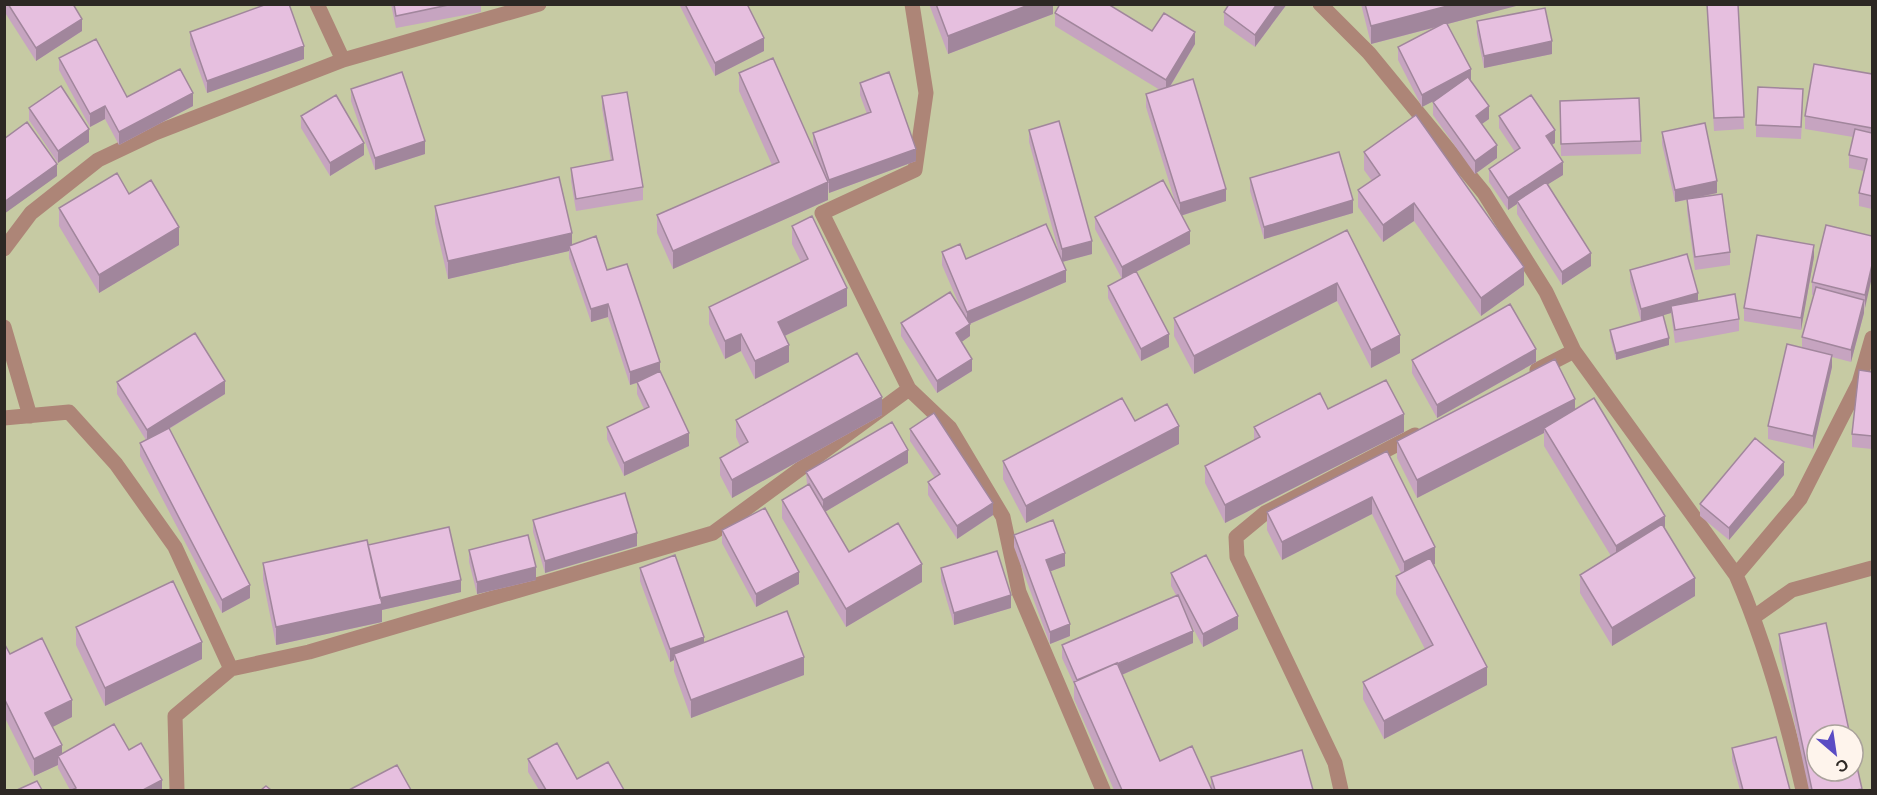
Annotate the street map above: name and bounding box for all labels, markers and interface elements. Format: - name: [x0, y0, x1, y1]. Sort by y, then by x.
- north arrow: [1805, 723, 1865, 783]
- text: С: [1832, 755, 1852, 778]

